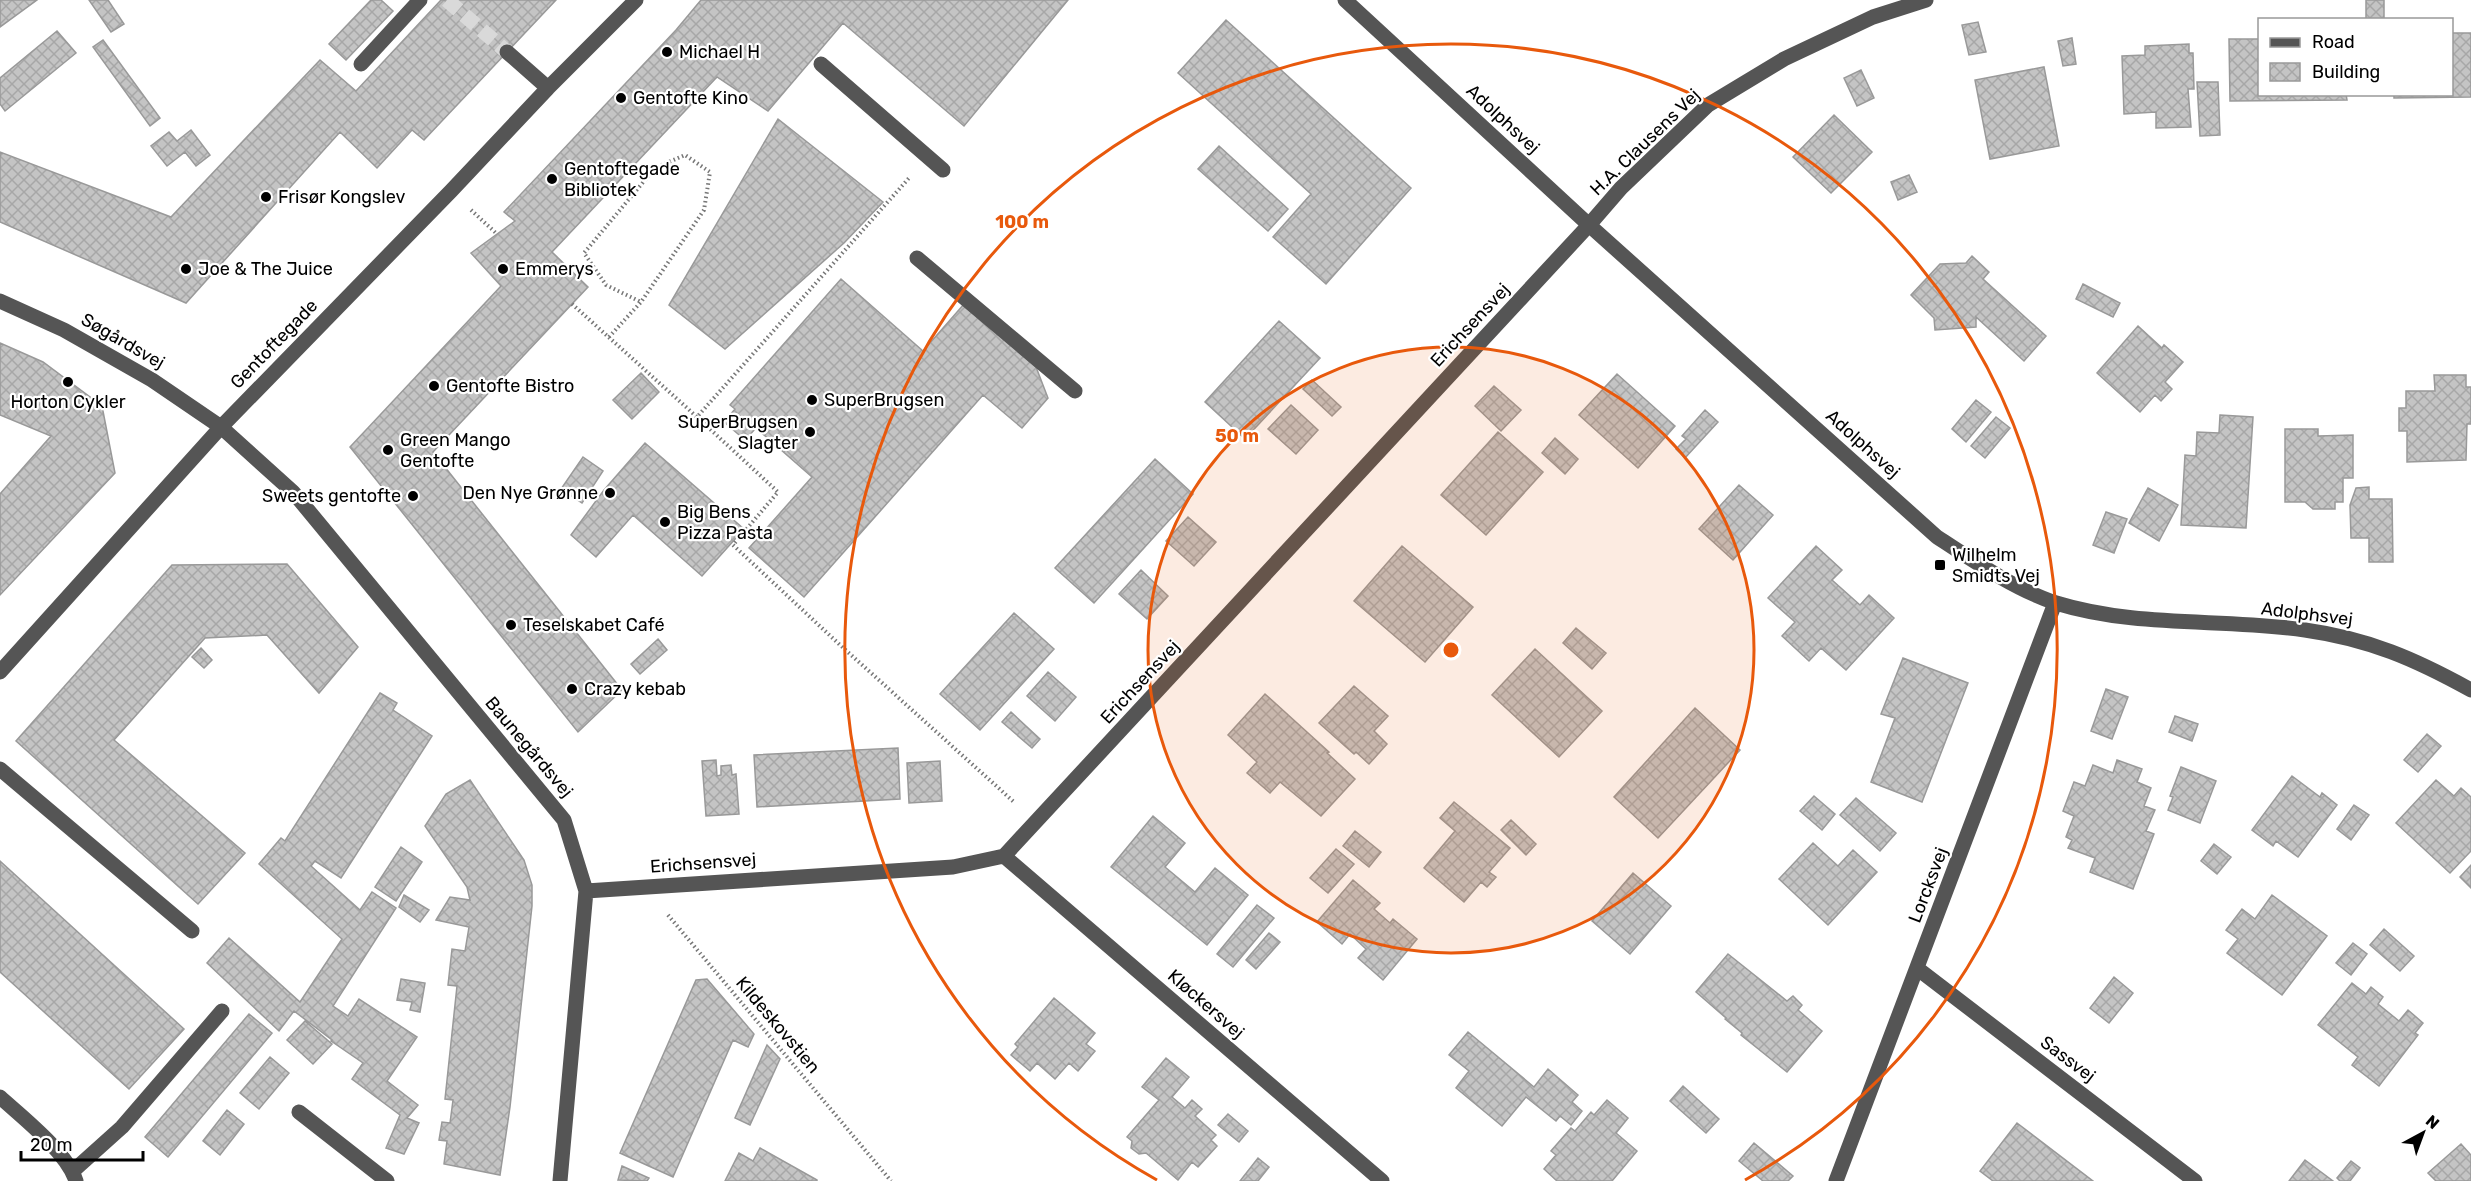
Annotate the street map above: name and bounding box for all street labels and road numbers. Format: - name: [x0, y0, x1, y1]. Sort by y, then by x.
- street label: Adolphsvej: [1462, 80, 1544, 158]
- street label: H.A. Clausens Vej: [1586, 84, 1704, 200]
- street label: Erichsensvej: [1426, 279, 1514, 371]
- street label: Gentoftegade: [226, 295, 322, 393]
- street label: Søgårdsvej: [77, 308, 169, 374]
- street label: Adolphsvej: [1821, 405, 1905, 483]
- street label: Adolphsvej: [2260, 597, 2354, 631]
- street label: Erichsensvej: [1096, 636, 1184, 728]
- street label: Baunegårdsvej: [480, 692, 578, 802]
- street label: Lorcksvej: [1904, 844, 1952, 926]
- street label: Erichsensvej: [649, 848, 757, 878]
- street label: Kløckersvej: [1163, 965, 1249, 1043]
- street label: Kildeskovstien: [731, 972, 825, 1078]
- street label: Sassvej: [2036, 1031, 2100, 1087]

